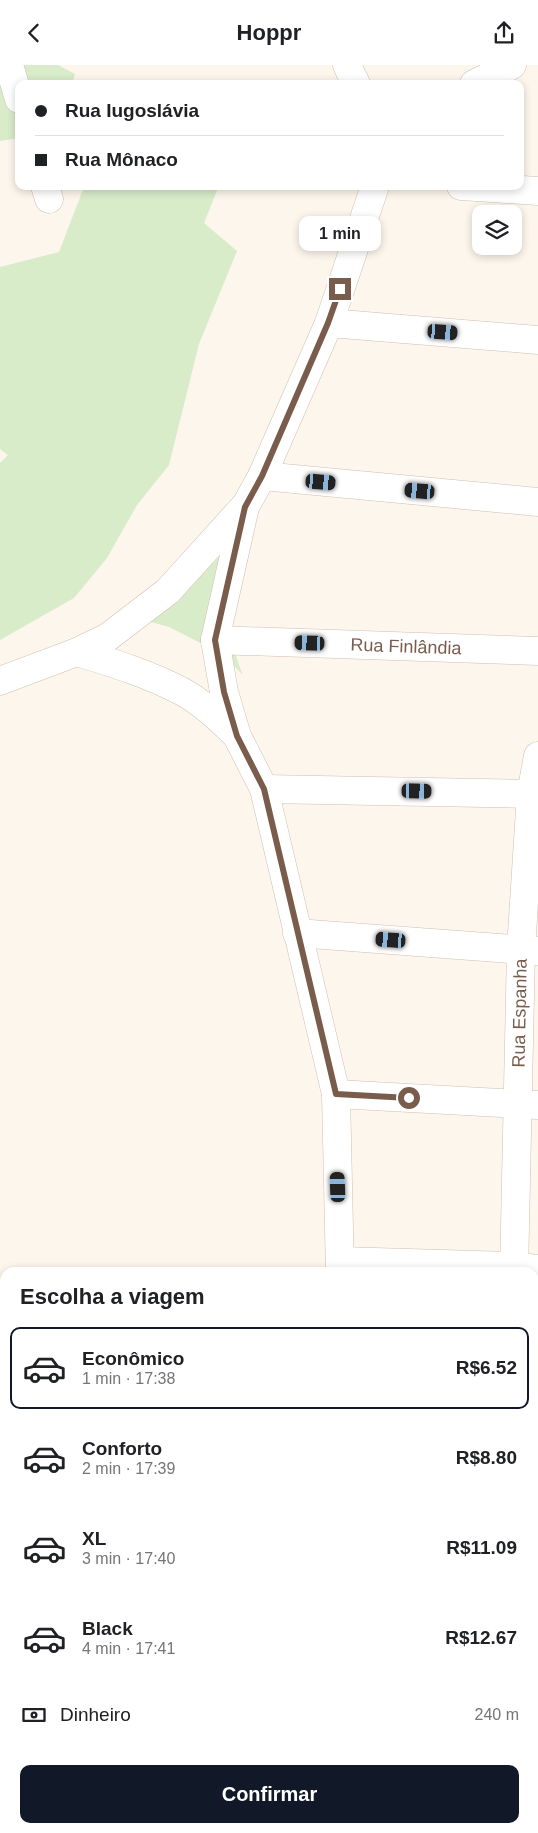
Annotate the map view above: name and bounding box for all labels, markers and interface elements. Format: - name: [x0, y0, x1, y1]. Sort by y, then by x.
- icon: back: [20, 19, 48, 47]
- icon: share: [490, 19, 518, 47]
- text: Hoppr: [237, 20, 301, 45]
- text: Rua Iugoslávia: [65, 100, 199, 121]
- text: Rua Mônaco: [65, 149, 178, 170]
- map controls: [472, 205, 522, 255]
- button: layers: [472, 205, 522, 255]
- callout: 1 min: [299, 217, 381, 251]
- text: 1 min: [319, 225, 361, 242]
- route end: [329, 278, 351, 300]
- car: [427, 323, 458, 341]
- car: [305, 473, 336, 491]
- car: [404, 482, 435, 500]
- car: [294, 635, 325, 651]
- street label: Rua Finlândia: [350, 635, 463, 658]
- car: [401, 783, 432, 799]
- car: [375, 931, 406, 949]
- street label: Rua Espanha: [508, 957, 531, 1068]
- route start: [398, 1087, 420, 1109]
- car: [329, 1172, 346, 1202]
- text: Escolha a viagem: [20, 1284, 205, 1309]
- icon: car: [22, 1346, 67, 1391]
- text: Econômico: [82, 1348, 184, 1369]
- text: R$6.52: [456, 1357, 517, 1378]
- text: 1 min · 17:38: [82, 1370, 175, 1387]
- icon: car: [22, 1436, 67, 1481]
- text: Conforto: [82, 1438, 162, 1459]
- text: R$8.80: [456, 1447, 517, 1468]
- text: 2 min · 17:39: [82, 1460, 175, 1477]
- icon: car: [22, 1526, 67, 1571]
- text: XL: [82, 1528, 106, 1549]
- text: R$11.09: [446, 1537, 517, 1558]
- text: 3 min · 17:40: [82, 1550, 175, 1567]
- icon: car: [22, 1616, 67, 1661]
- text: Black: [82, 1618, 133, 1639]
- text: R$12.67: [445, 1627, 517, 1648]
- text: 4 min · 17:41: [82, 1640, 175, 1657]
- icon: cash: [20, 1701, 48, 1729]
- text: Dinheiro: [60, 1704, 131, 1725]
- text: 240 m: [475, 1706, 519, 1723]
- button: Confirmar: [20, 1765, 519, 1823]

